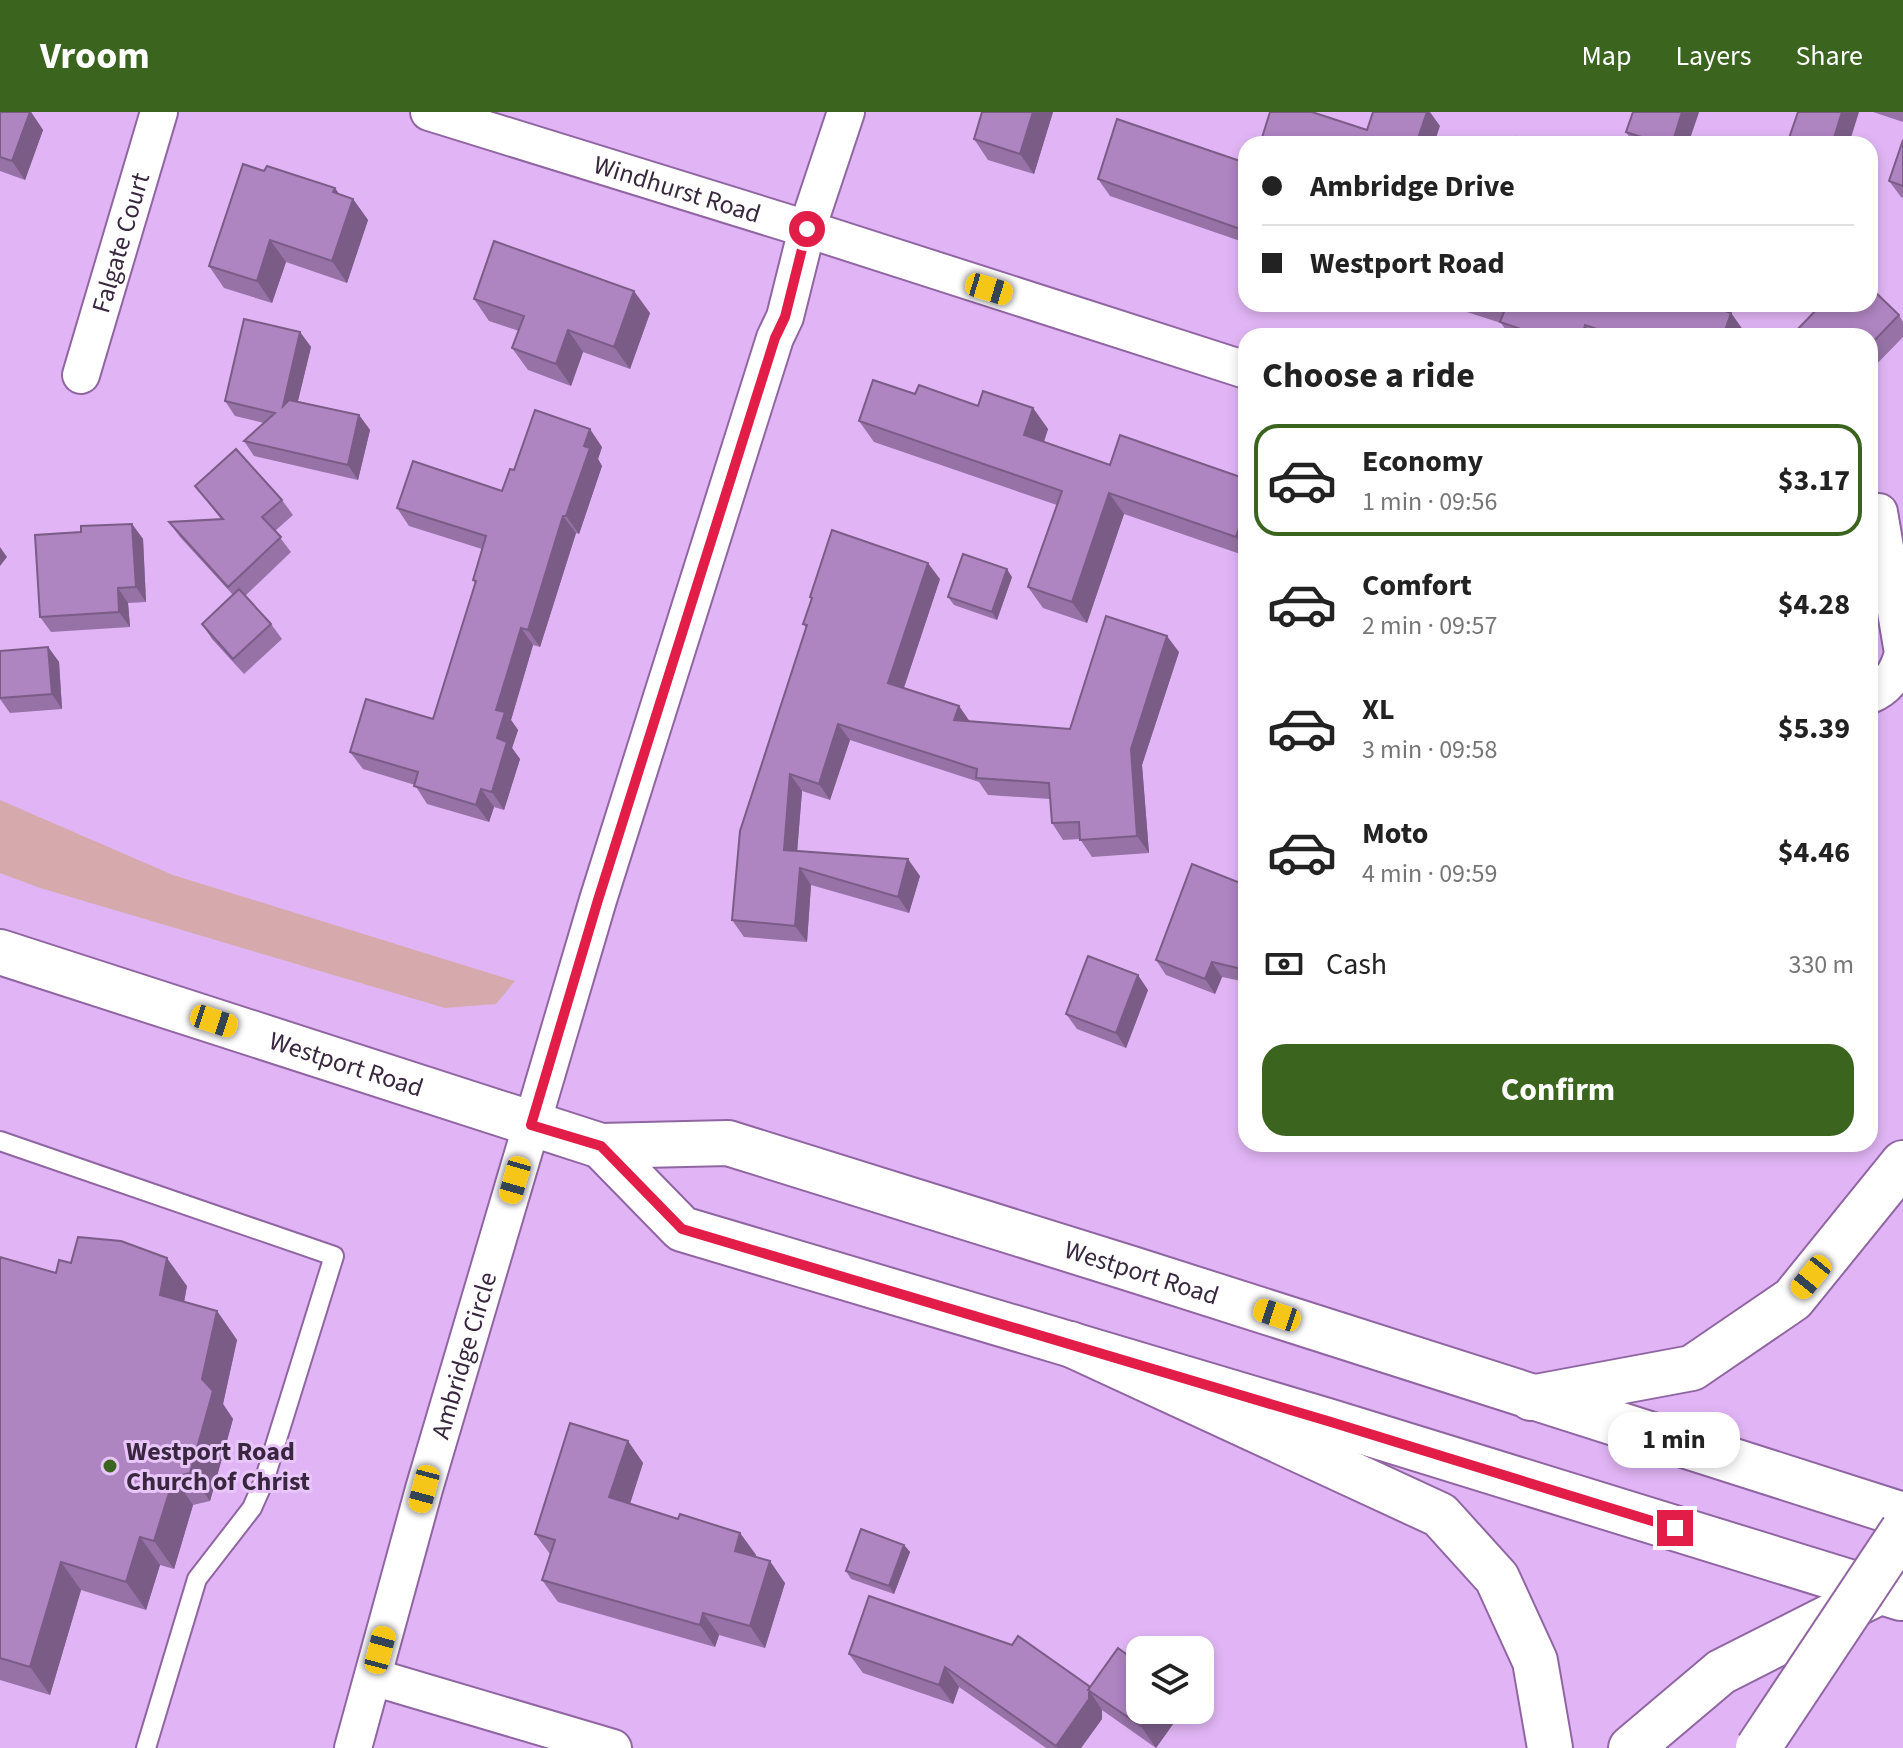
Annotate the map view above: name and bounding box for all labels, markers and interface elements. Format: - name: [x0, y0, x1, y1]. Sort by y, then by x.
- text: Vroom: [40, 29, 150, 83]
- text: Map: [1581, 36, 1631, 76]
- text: Layers: [1675, 36, 1751, 76]
- text: Share: [1795, 36, 1863, 76]
- street label: Windhurst Road: [589, 146, 765, 233]
- text: Ambridge Drive: [1310, 165, 1515, 208]
- street label: Falgate Court: [82, 168, 159, 317]
- route start: [789, 211, 825, 247]
- text: Westport Road: [1310, 242, 1505, 285]
- car: [963, 271, 1015, 307]
- text: Choose a ride: [1262, 350, 1475, 401]
- text: Economy: [1362, 440, 1483, 483]
- icon: car: [1266, 444, 1338, 516]
- text: $3.17: [1778, 459, 1850, 502]
- text: 1 min · 09:56: [1362, 483, 1497, 520]
- text: Comfort: [1362, 564, 1472, 607]
- icon: car: [1266, 568, 1338, 640]
- text: $4.28: [1778, 583, 1850, 626]
- text: 2 min · 09:57: [1362, 607, 1497, 644]
- text: XL: [1362, 688, 1395, 731]
- icon: car: [1266, 692, 1338, 764]
- text: $5.39: [1778, 707, 1850, 750]
- text: 3 min · 09:58: [1362, 731, 1497, 768]
- text: Moto: [1362, 812, 1428, 855]
- icon: car: [1266, 816, 1338, 888]
- text: $4.46: [1778, 831, 1850, 874]
- text: 4 min · 09:59: [1362, 855, 1497, 892]
- icon: cash: [1262, 942, 1306, 986]
- text: Cash: [1326, 943, 1387, 986]
- text: 330 m: [1788, 946, 1854, 983]
- car: [187, 1002, 241, 1040]
- street label: Westport Road: [264, 1022, 428, 1106]
- button: Confirm: [1262, 1044, 1854, 1136]
- car: [497, 1154, 533, 1206]
- street label: Westport Road: [1060, 1231, 1223, 1315]
- car: [1787, 1251, 1835, 1303]
- street label: Ambridge Circle: [422, 1268, 506, 1443]
- car: [1250, 1296, 1304, 1334]
- callout: 1 min: [1609, 1412, 1741, 1468]
- text: 1 min: [1642, 1421, 1706, 1458]
- place label: Westport Road Church of Christ: [126, 1433, 310, 1500]
- marker: Westport Road Church of Christ: [101, 1457, 119, 1475]
- car: [406, 1463, 442, 1515]
- route end: [1657, 1510, 1693, 1546]
- car: [362, 1624, 398, 1676]
- map controls: [1126, 1636, 1214, 1724]
- button: layers: [1126, 1636, 1214, 1724]

